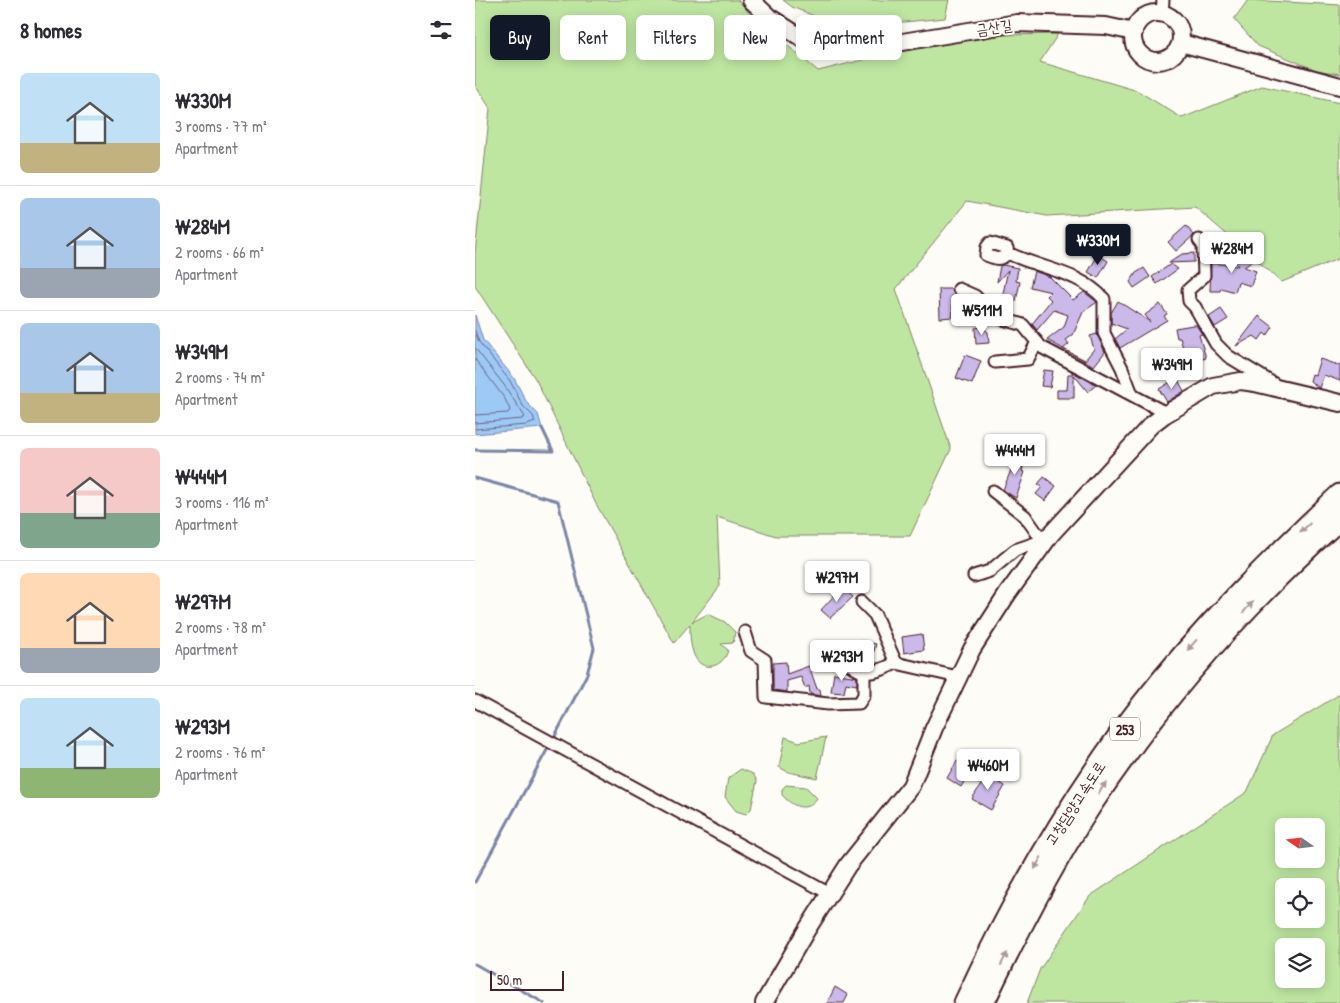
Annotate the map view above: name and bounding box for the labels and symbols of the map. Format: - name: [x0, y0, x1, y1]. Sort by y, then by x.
- street label: 금산길: [975, 14, 1013, 40]
- pin: ₩330M: [1063, 224, 1133, 266]
- pin: ₩284M: [1197, 232, 1267, 274]
- pin: ₩511M: [947, 294, 1017, 336]
- pin: ₩349M: [1137, 348, 1207, 390]
- pin: ₩444M: [980, 434, 1050, 476]
- one-way arrow: [1299, 522, 1311, 534]
- pin: ₩297M: [802, 560, 872, 603]
- one-way arrow: [1242, 601, 1254, 613]
- one-way arrow: [1186, 639, 1198, 651]
- pin: ₩293M: [807, 640, 877, 682]
- road number: 253: [1110, 718, 1140, 741]
- pin: ₩460M: [953, 748, 1023, 791]
- street label: 고창담양고속도로: [1040, 757, 1110, 849]
- one-way arrow: [1097, 781, 1107, 795]
- north arrow: [1275, 818, 1325, 868]
- one-way arrow: [1033, 856, 1042, 870]
- one-way arrow: [1000, 952, 1008, 966]
- scale bar: [490, 968, 564, 991]

